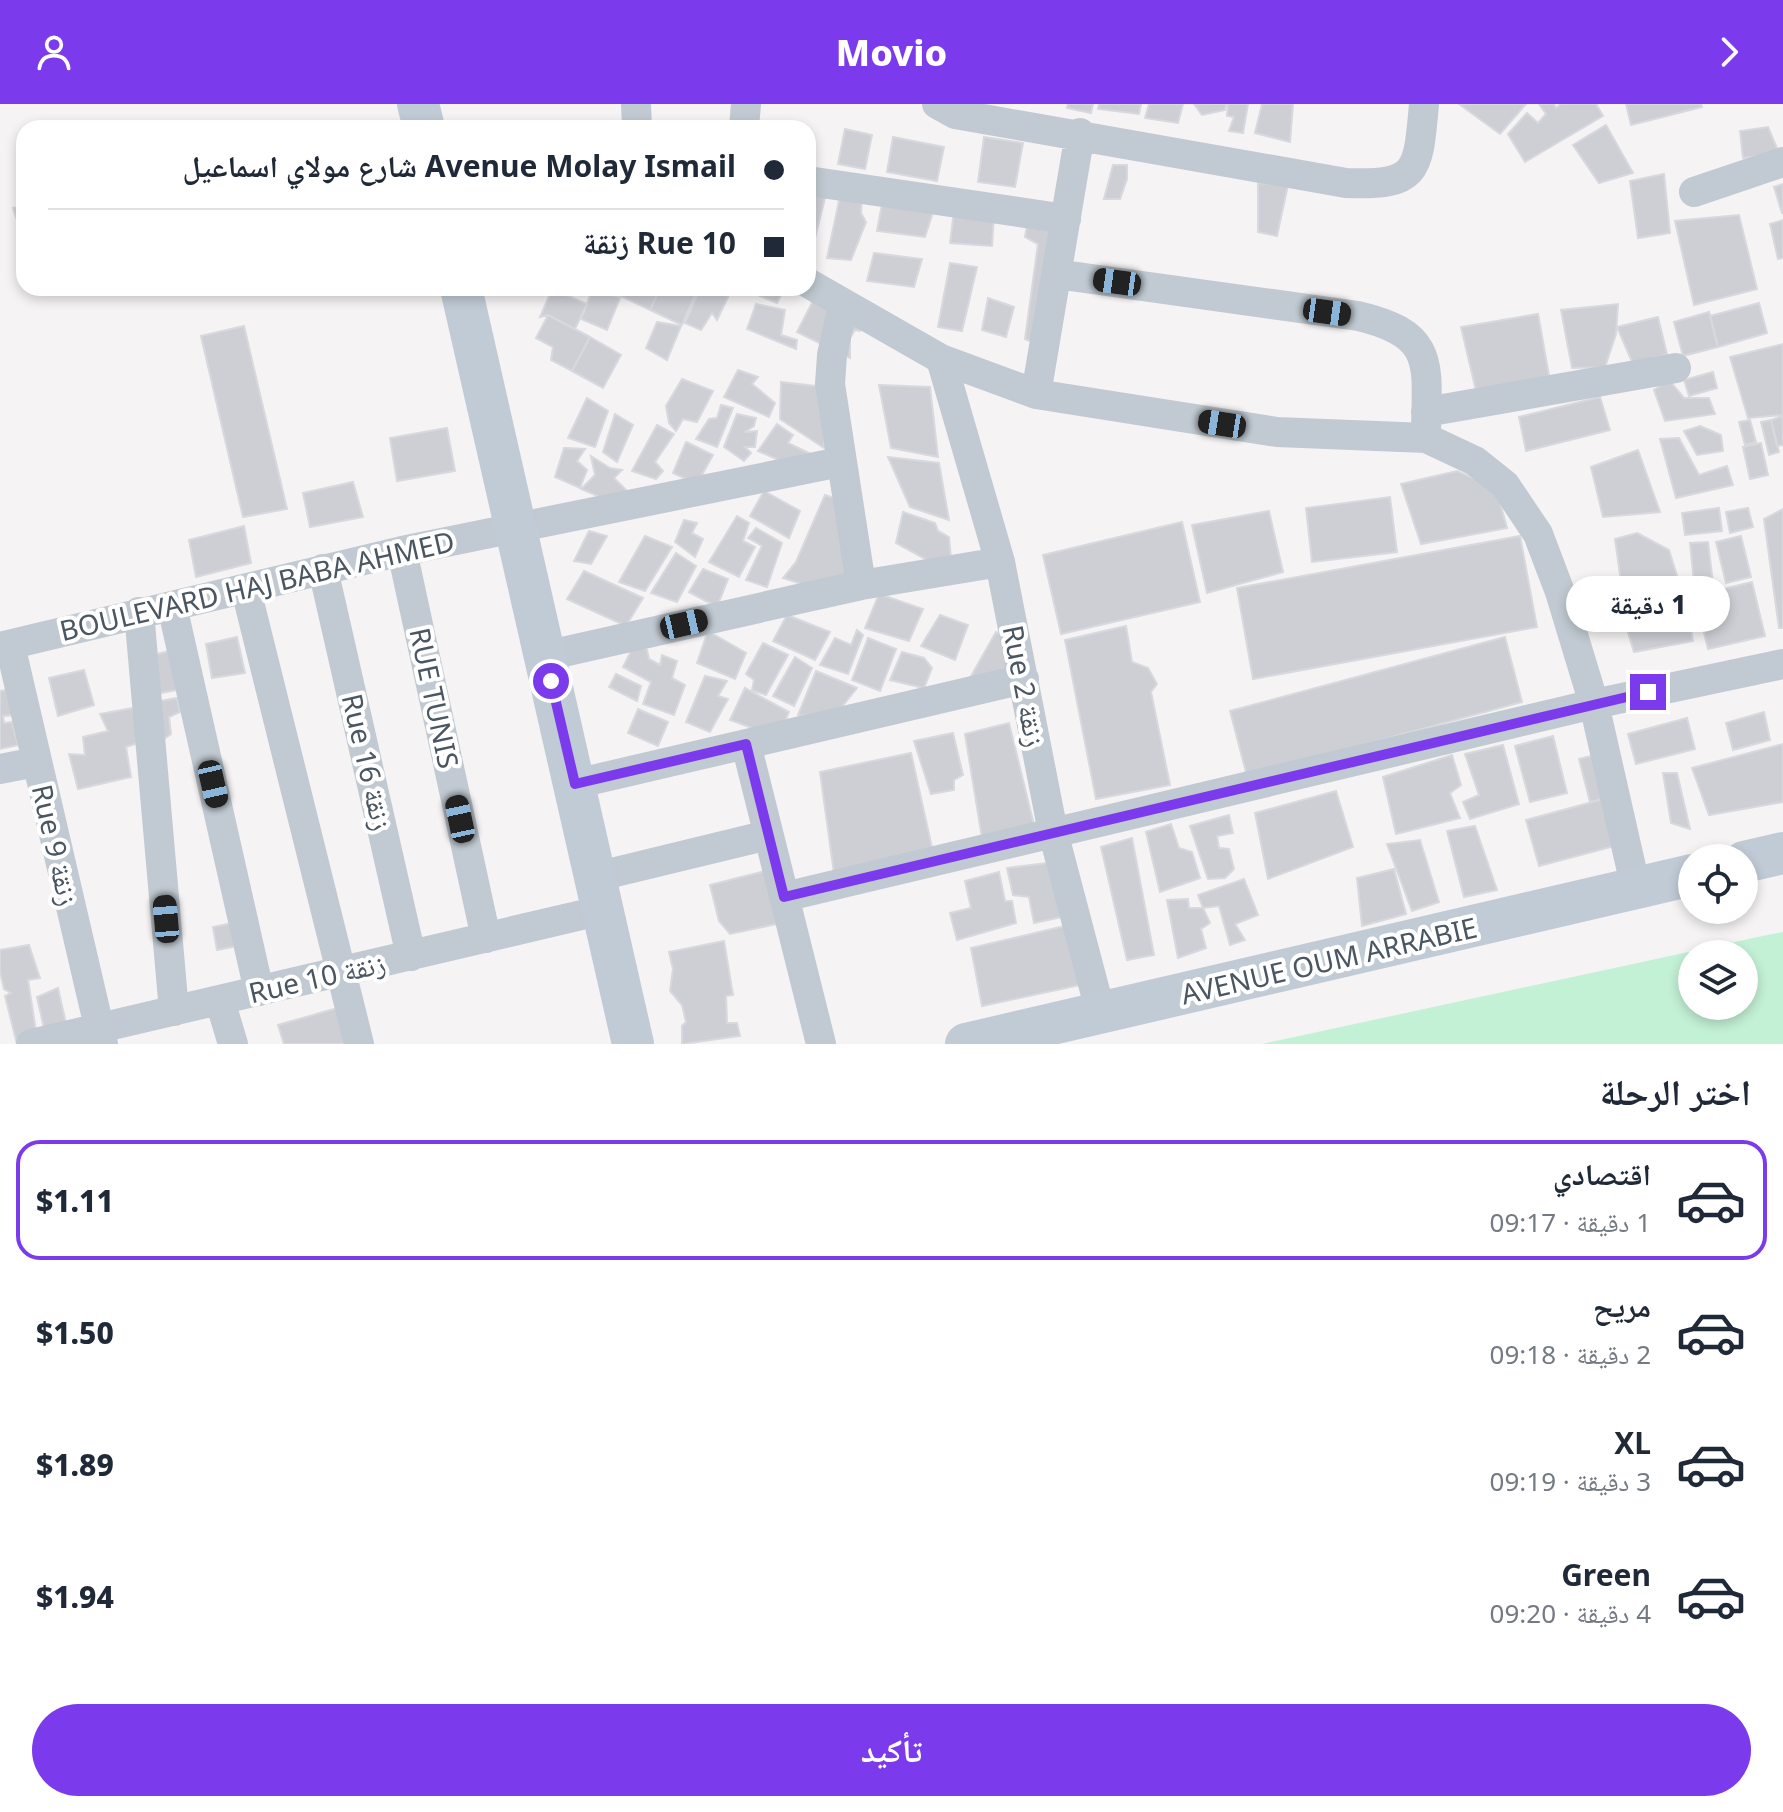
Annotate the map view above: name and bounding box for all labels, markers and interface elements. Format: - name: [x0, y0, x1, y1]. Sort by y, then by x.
- text: Movio: [836, 28, 947, 77]
- icon: person: [32, 30, 76, 74]
- icon: forward: [1707, 30, 1751, 74]
- text: Avenue Molay Ismail شارع مولاي اسماعيل: [183, 145, 736, 186]
- text: Rue 10 زنقة: [583, 222, 736, 263]
- car: [1092, 267, 1142, 297]
- car: [1302, 297, 1352, 327]
- car: [1196, 408, 1248, 440]
- street label: BOULEVARD HAJ BABA AHMED: [56, 521, 458, 649]
- callout: 1 دقيقة: [1566, 576, 1730, 632]
- text: 1 دقيقة: [1610, 586, 1686, 622]
- car: [658, 607, 710, 641]
- street label: Rue 2 زنقة: [995, 622, 1055, 750]
- street label: RUE TUNIS: [402, 624, 468, 772]
- route start: [533, 663, 569, 699]
- route end: [1630, 674, 1666, 710]
- street label: Rue 16 زنقة: [334, 690, 402, 834]
- car: [196, 758, 230, 810]
- street label: Rue 9 زنقة: [24, 781, 88, 909]
- car: [443, 793, 477, 845]
- map controls: [1678, 844, 1758, 1020]
- button: locate: [1678, 844, 1758, 924]
- car: [152, 894, 180, 944]
- street label: AVENUE OUM ARRABIE: [1177, 907, 1480, 1013]
- button: layers: [1678, 940, 1758, 1020]
- street label: Rue 10 زنقة: [245, 943, 389, 1011]
- text: اختر الرحلة: [1600, 1067, 1751, 1116]
- text: اقتصادي: [1553, 1153, 1651, 1194]
- icon: car: [1675, 1164, 1747, 1236]
- text: $1.11: [36, 1180, 114, 1221]
- text: 1 دقيقة · 09:17: [1490, 1204, 1651, 1240]
- text: مريح: [1593, 1285, 1651, 1326]
- icon: car: [1675, 1296, 1747, 1368]
- text: $1.50: [36, 1312, 114, 1353]
- text: 2 دقيقة · 09:18: [1490, 1336, 1651, 1372]
- text: XL: [1614, 1422, 1651, 1463]
- icon: car: [1675, 1428, 1747, 1500]
- text: $1.89: [36, 1444, 114, 1485]
- text: 3 دقيقة · 09:19: [1490, 1463, 1651, 1499]
- text: Green: [1561, 1554, 1651, 1595]
- icon: car: [1675, 1560, 1747, 1632]
- text: $1.94: [36, 1576, 114, 1617]
- text: 4 دقيقة · 09:20: [1490, 1595, 1651, 1631]
- button: تأكيد: [32, 1704, 1751, 1796]

